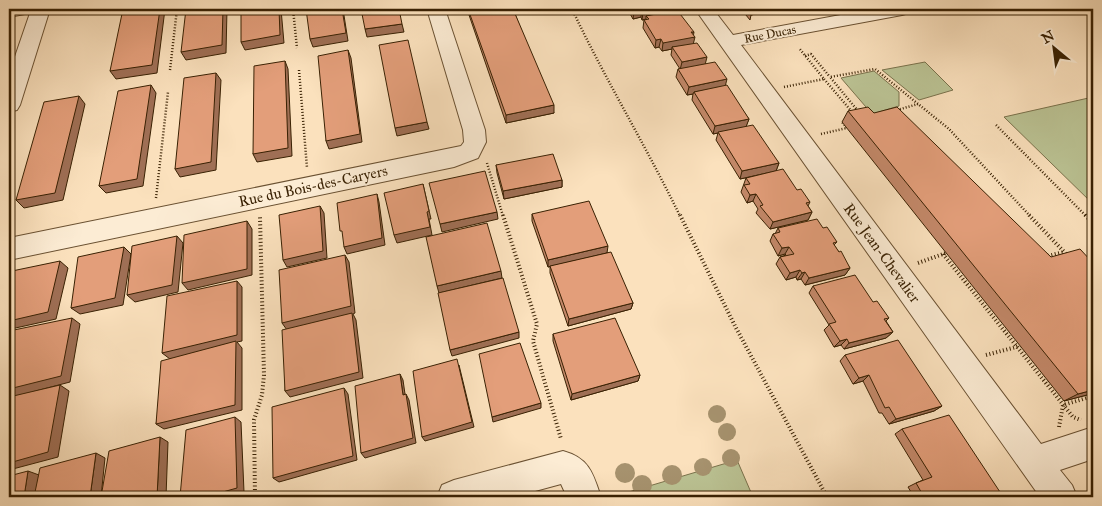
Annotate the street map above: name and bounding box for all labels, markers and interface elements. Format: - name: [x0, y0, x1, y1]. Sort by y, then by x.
- street label: Rue Ducas: [743, 22, 797, 46]
- north arrow: [1030, 22, 1080, 72]
- text: N: [1039, 27, 1057, 47]
- street label: Rue du Bois-des-Caryers: [237, 161, 389, 211]
- street label: Rue Jean-Chevalier: [839, 200, 924, 307]

